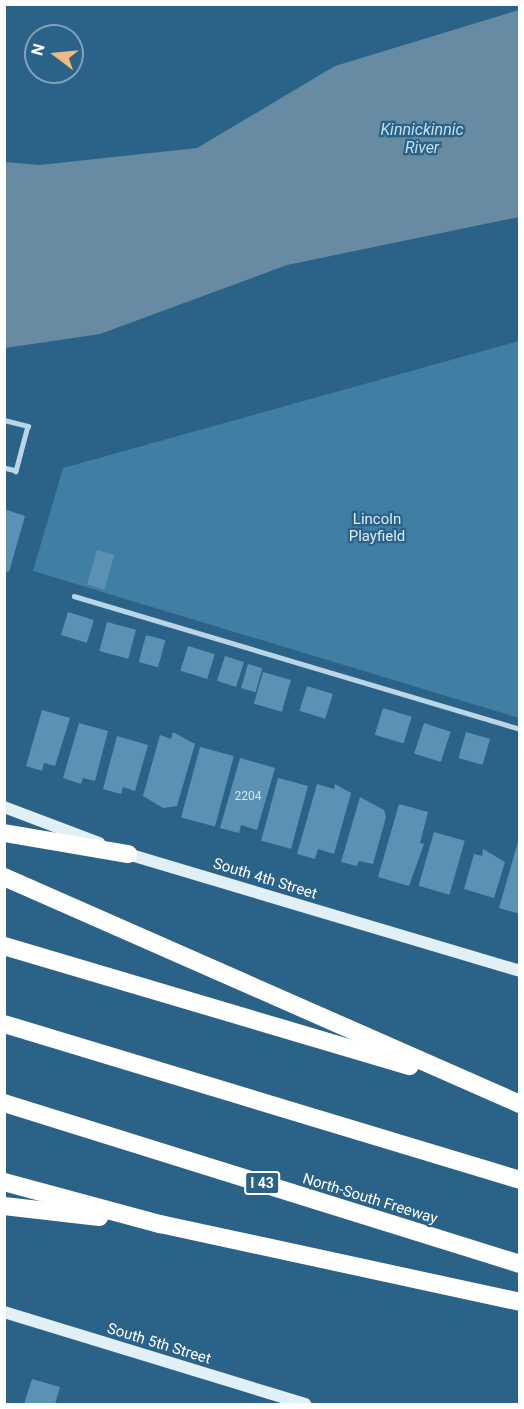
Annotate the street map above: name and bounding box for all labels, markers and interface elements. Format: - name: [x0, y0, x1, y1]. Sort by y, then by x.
- north arrow: [24, 24, 84, 84]
- text: N: [27, 41, 49, 58]
- water label: Kinnickinnic River: [380, 120, 464, 158]
- park label: Lincoln Playfield: [349, 510, 405, 545]
- house number: 2204: [235, 790, 261, 804]
- street label: South 4th Street: [211, 855, 319, 903]
- street label: North-South Freeway: [300, 1170, 440, 1228]
- road number: I 43: [244, 1172, 280, 1194]
- street label: South 5th Street: [105, 1320, 213, 1368]

